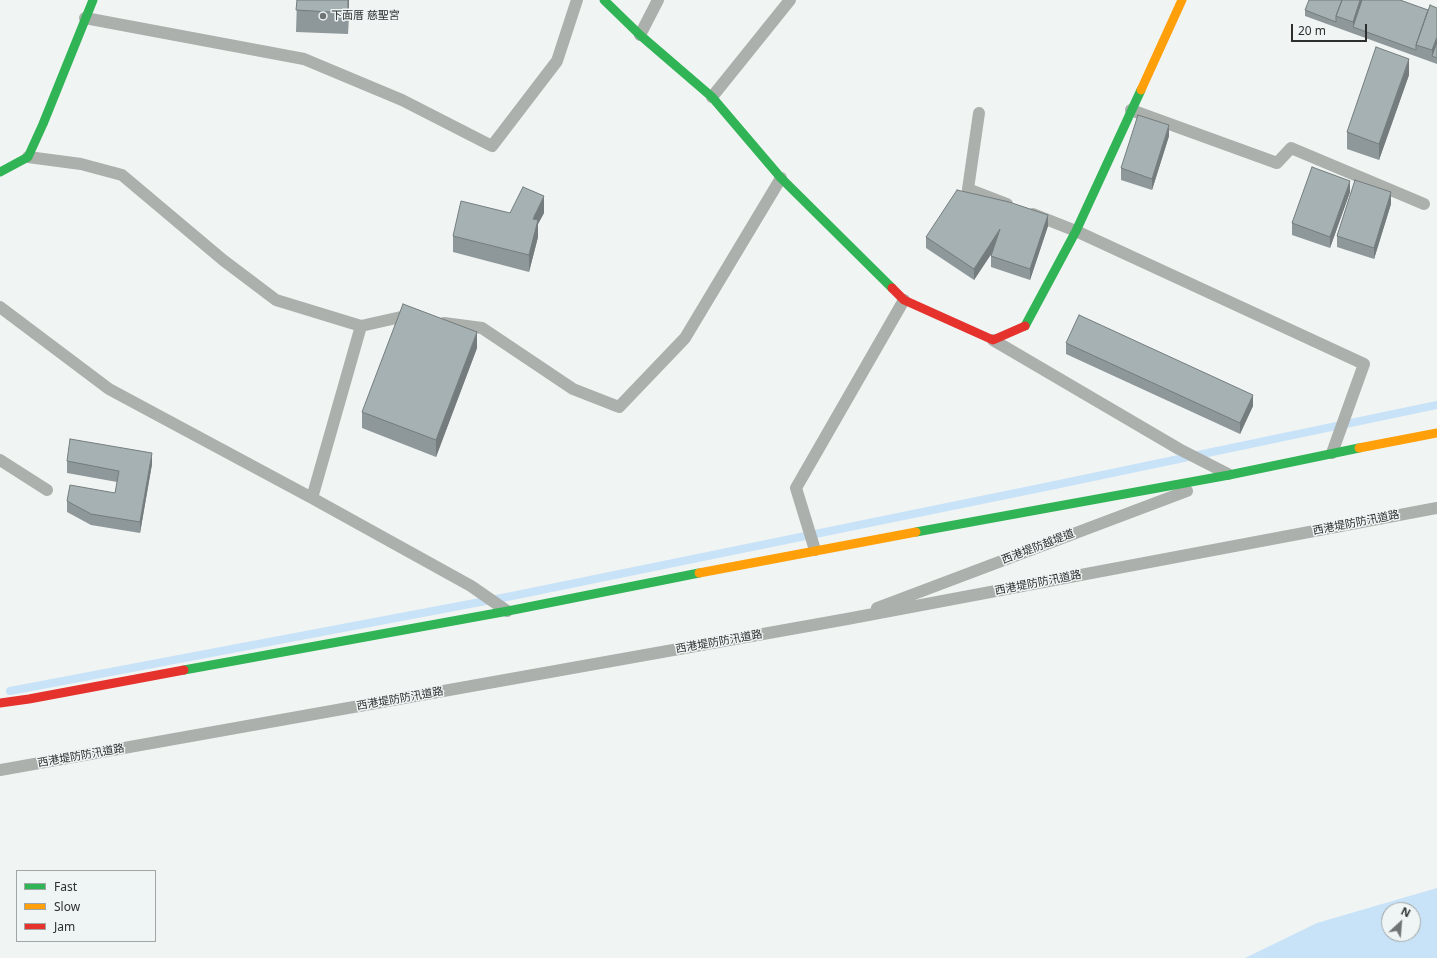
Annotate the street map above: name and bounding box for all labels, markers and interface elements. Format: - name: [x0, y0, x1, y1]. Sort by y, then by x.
- place label: 下面厝 慈聖宮: [331, 9, 400, 23]
- marker: 下面厝 慈聖宮: [318, 11, 328, 21]
- scale bar: [1293, 16, 1369, 42]
- text: 20 m: [1298, 22, 1326, 39]
- street label: 西港堤防防汛道路: [1312, 508, 1400, 538]
- street label: 西港堤防越堤道: [1000, 527, 1076, 567]
- street label: 西港堤防防汛道路: [994, 568, 1082, 598]
- street label: 西港堤防防汛道路: [675, 628, 763, 656]
- street label: 西港堤防防汛道路: [356, 685, 444, 713]
- street label: 西港堤防防汛道路: [37, 742, 125, 770]
- legend: [16, 870, 156, 942]
- text: Fast: [54, 878, 77, 895]
- text: Slow: [54, 898, 80, 915]
- north arrow: [1381, 902, 1421, 942]
- text: N: [1399, 903, 1413, 920]
- text: Jam: [54, 918, 75, 935]

